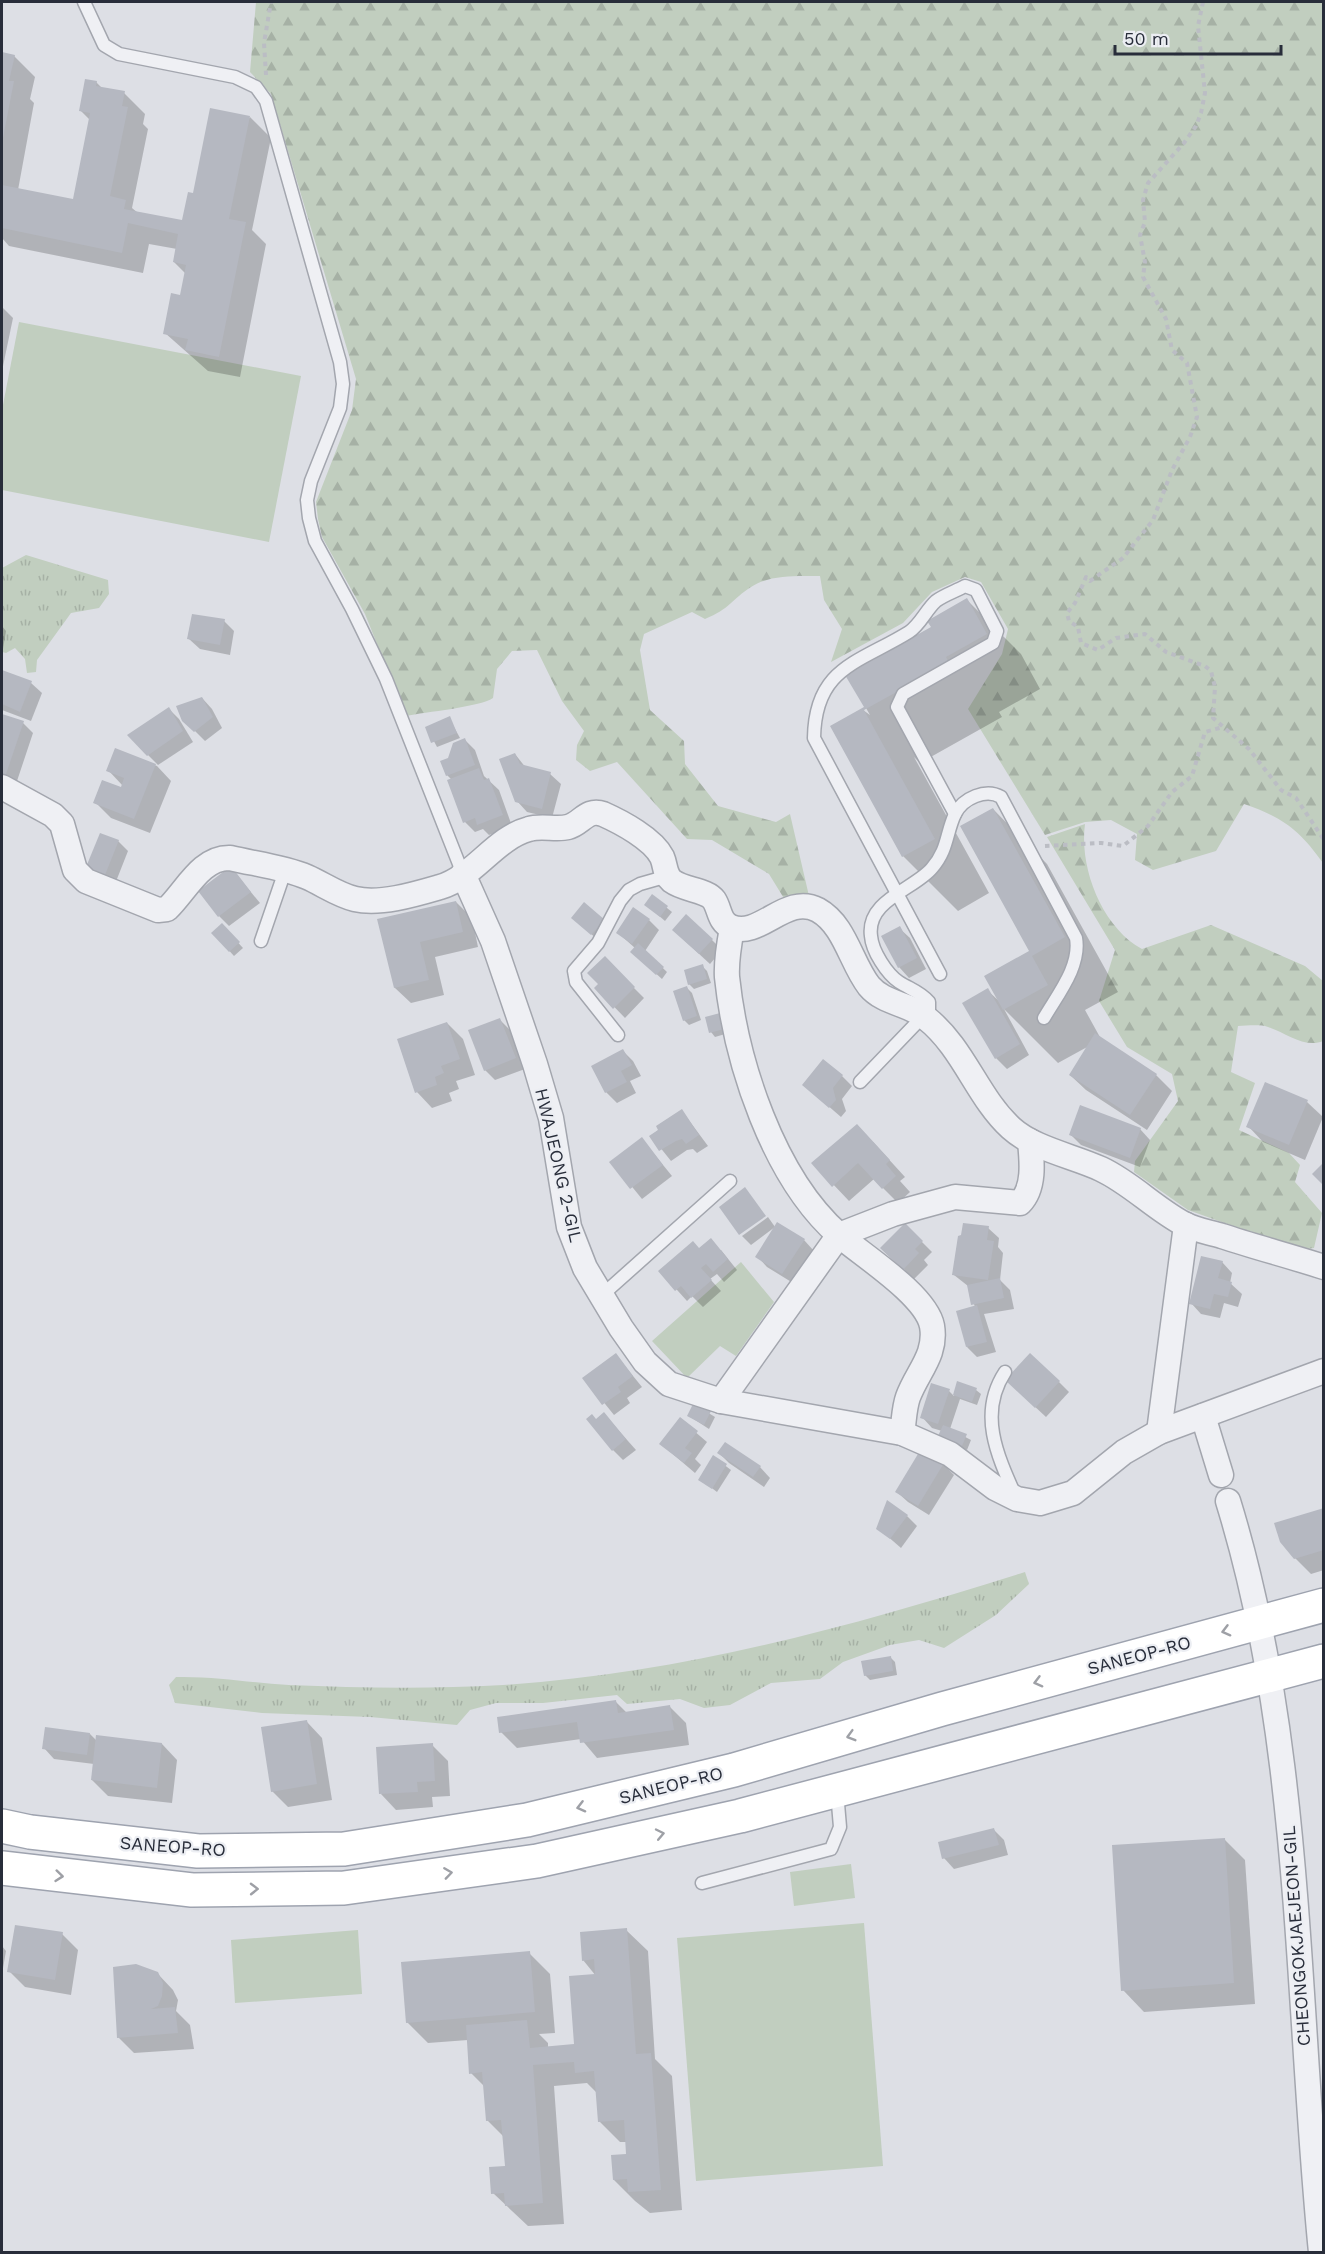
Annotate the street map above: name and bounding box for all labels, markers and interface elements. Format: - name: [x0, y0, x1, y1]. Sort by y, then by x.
- scale bar: [1115, 18, 1282, 56]
- text: 50 m: [1124, 28, 1169, 49]
- street label: HWAJEONG 2-GIL: [531, 1086, 587, 1244]
- one-way arrow: [1221, 1624, 1232, 1636]
- street label: SANEOP-RO: [1085, 1631, 1193, 1679]
- one-way arrow: [1033, 1675, 1043, 1688]
- one-way arrow: [846, 1728, 856, 1741]
- street label: SANEOP-RO: [617, 1762, 725, 1808]
- one-way arrow: [576, 1799, 586, 1812]
- street label: CHEONGOKJAEJEON-GIL: [1278, 1825, 1314, 2047]
- one-way arrow: [654, 1828, 664, 1841]
- street label: SANEOP-RO: [119, 1832, 227, 1860]
- one-way arrow: [443, 1868, 452, 1880]
- one-way arrow: [55, 1869, 64, 1882]
- one-way arrow: [249, 1883, 258, 1896]

